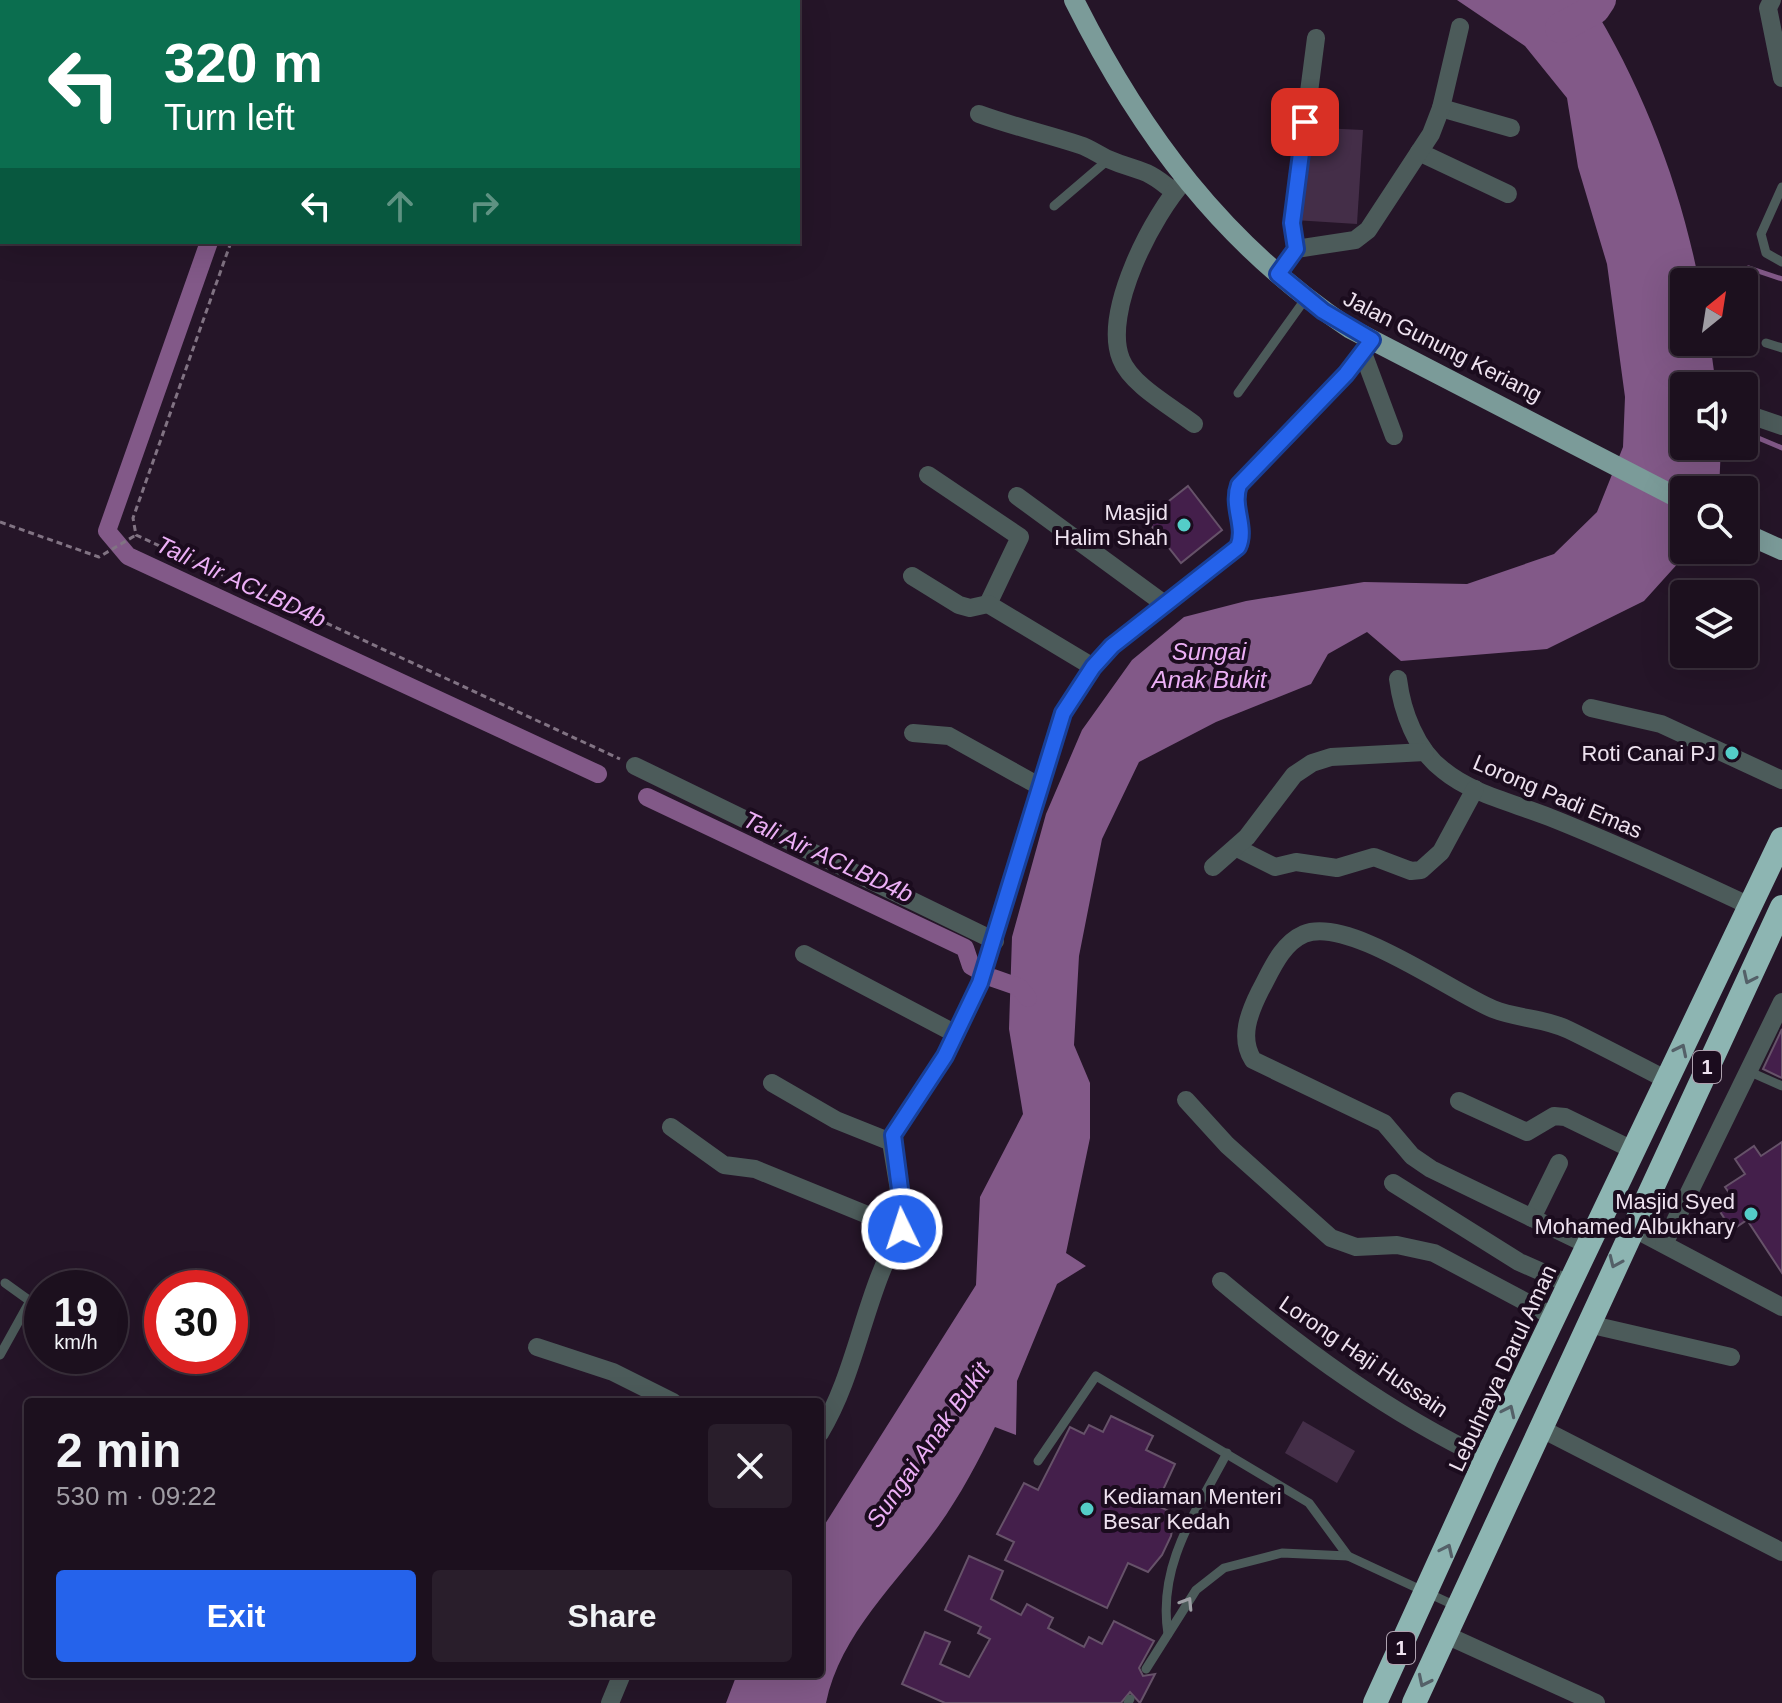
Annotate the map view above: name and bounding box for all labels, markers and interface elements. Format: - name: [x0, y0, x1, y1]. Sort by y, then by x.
- text: 320 m: [164, 31, 323, 94]
- icon: left: [32, 32, 136, 136]
- pin: [1271, 88, 1339, 156]
- text: Turn left: [164, 97, 295, 138]
- icon: arrive: [1283, 100, 1327, 144]
- icon: left: [294, 184, 338, 228]
- icon: ahead: [378, 184, 422, 228]
- icon: right: [462, 184, 506, 228]
- north arrow: [1670, 268, 1758, 356]
- map controls: [1670, 268, 1758, 668]
- street label: Jalan Gunung Keriang: [1340, 286, 1546, 407]
- button: sound: [1670, 372, 1758, 460]
- button: search: [1670, 476, 1758, 564]
- place label: Masjid Halim Shah: [1054, 500, 1168, 550]
- marker: Masjid Halim Shah: [1175, 516, 1193, 534]
- water label: Tali Air ACLBD4b: [152, 530, 330, 633]
- button: layers: [1670, 580, 1758, 668]
- water label: Sungai Anak Bukit: [1150, 638, 1268, 693]
- place label: Roti Canai PJ: [1581, 741, 1716, 766]
- marker: Roti Canai PJ: [1723, 744, 1741, 762]
- street label: Lorong Padi Emas: [1470, 750, 1646, 843]
- water label: Tali Air ACLBD4b: [739, 805, 917, 908]
- one-way arrow: [1743, 969, 1759, 984]
- one-way arrow: [1671, 1043, 1687, 1058]
- road number: 1: [1693, 1051, 1721, 1083]
- position arrow: [860, 1187, 944, 1271]
- place label: Masjid Syed Mohamed Albukhary: [1534, 1189, 1735, 1239]
- marker: Masjid Syed Mohamed Albukhary: [1742, 1205, 1760, 1223]
- one-way arrow: [1609, 1254, 1625, 1269]
- street label: Lebuhraya Darul Aman: [1444, 1261, 1561, 1475]
- speed limit sign: 30: [144, 1270, 248, 1374]
- text: 19: [54, 1290, 98, 1334]
- street label: Lorong Haji Hussain: [1275, 1291, 1453, 1422]
- text: km/h: [54, 1331, 98, 1353]
- water label: Sungai Anak Bukit: [861, 1356, 995, 1532]
- one-way arrow: [1499, 1405, 1515, 1419]
- text: 2 min: [56, 1424, 181, 1477]
- button: close: [708, 1424, 792, 1508]
- text: 530 m · 09:22: [56, 1481, 216, 1511]
- place label: Kediaman Menteri Besar Kedah: [1103, 1484, 1282, 1534]
- marker: Kediaman Menteri Besar Kedah: [1078, 1500, 1096, 1518]
- one-way arrow: [1437, 1544, 1453, 1559]
- button: Exit: [56, 1570, 416, 1662]
- button: Share: [432, 1570, 792, 1662]
- one-way arrow: [1178, 1597, 1193, 1612]
- road number: 1: [1387, 1632, 1415, 1664]
- one-way arrow: [1418, 1672, 1434, 1687]

